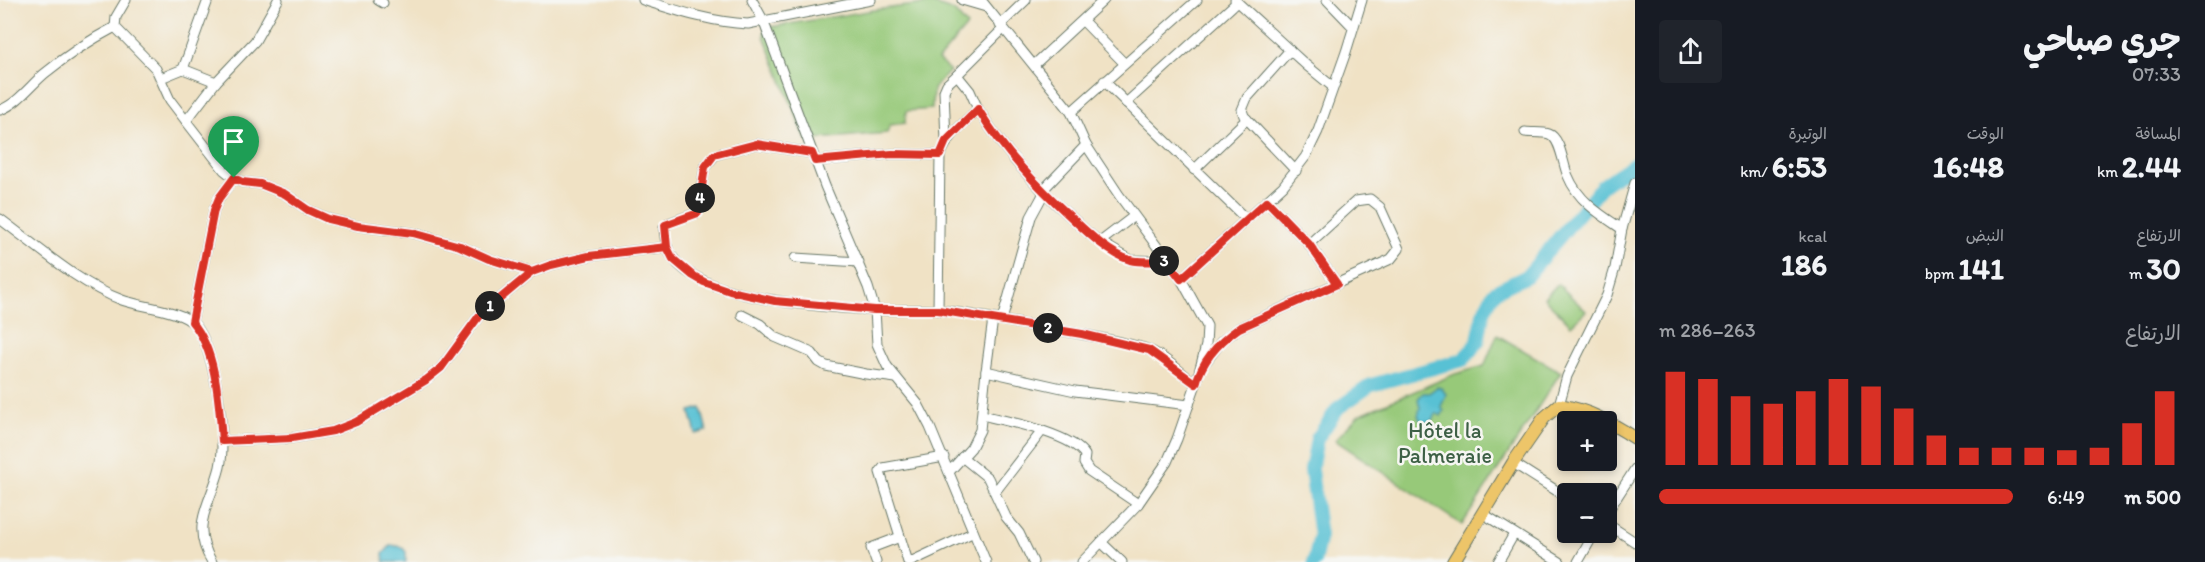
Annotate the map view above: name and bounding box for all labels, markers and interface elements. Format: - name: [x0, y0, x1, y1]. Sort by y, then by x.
- button: share: [1659, 20, 1722, 83]
- text: جري صباحي: [2023, 20, 2181, 59]
- text: 07:33: [2132, 62, 2181, 86]
- pin: [208, 116, 259, 178]
- text: الوتيرة: [1788, 124, 1827, 143]
- text: الوقت: [1967, 124, 2004, 143]
- text: المسافة: [2135, 124, 2181, 143]
- icon: arrive: [217, 125, 250, 158]
- text: 6:53: [1772, 148, 1827, 185]
- text: 16:48: [1932, 148, 2004, 185]
- text: 2.44: [2122, 148, 2181, 185]
- text: /km: [1740, 162, 1772, 181]
- text: km: [2097, 162, 2122, 181]
- pin: 4: [685, 183, 715, 213]
- text: 4: [695, 188, 705, 207]
- text: النبض: [1966, 226, 2004, 245]
- text: الارتفاع: [2136, 226, 2181, 245]
- text: kcal: [1799, 227, 1827, 246]
- pin: 3: [1149, 246, 1179, 276]
- text: 186: [1781, 246, 1827, 283]
- text: 141: [1958, 250, 2004, 287]
- text: 30: [2146, 250, 2181, 287]
- text: 3: [1160, 251, 1168, 270]
- text: bpm: [1925, 264, 1958, 283]
- text: m: [2129, 264, 2146, 283]
- pin: 1: [475, 291, 505, 321]
- text: 1: [486, 296, 494, 315]
- pin: 2: [1033, 313, 1063, 343]
- text: 2: [1044, 318, 1052, 337]
- text: 263–286 m: [1659, 318, 1756, 342]
- text: الارتفاع: [2125, 321, 2181, 345]
- map controls: [1557, 411, 1617, 543]
- button: +: [1557, 411, 1617, 471]
- park label: Hôtel la Palmeraie: [1398, 417, 1492, 469]
- button: −: [1557, 483, 1617, 543]
- text: 6:49: [2047, 485, 2085, 509]
- text: 500 m: [2125, 485, 2181, 509]

